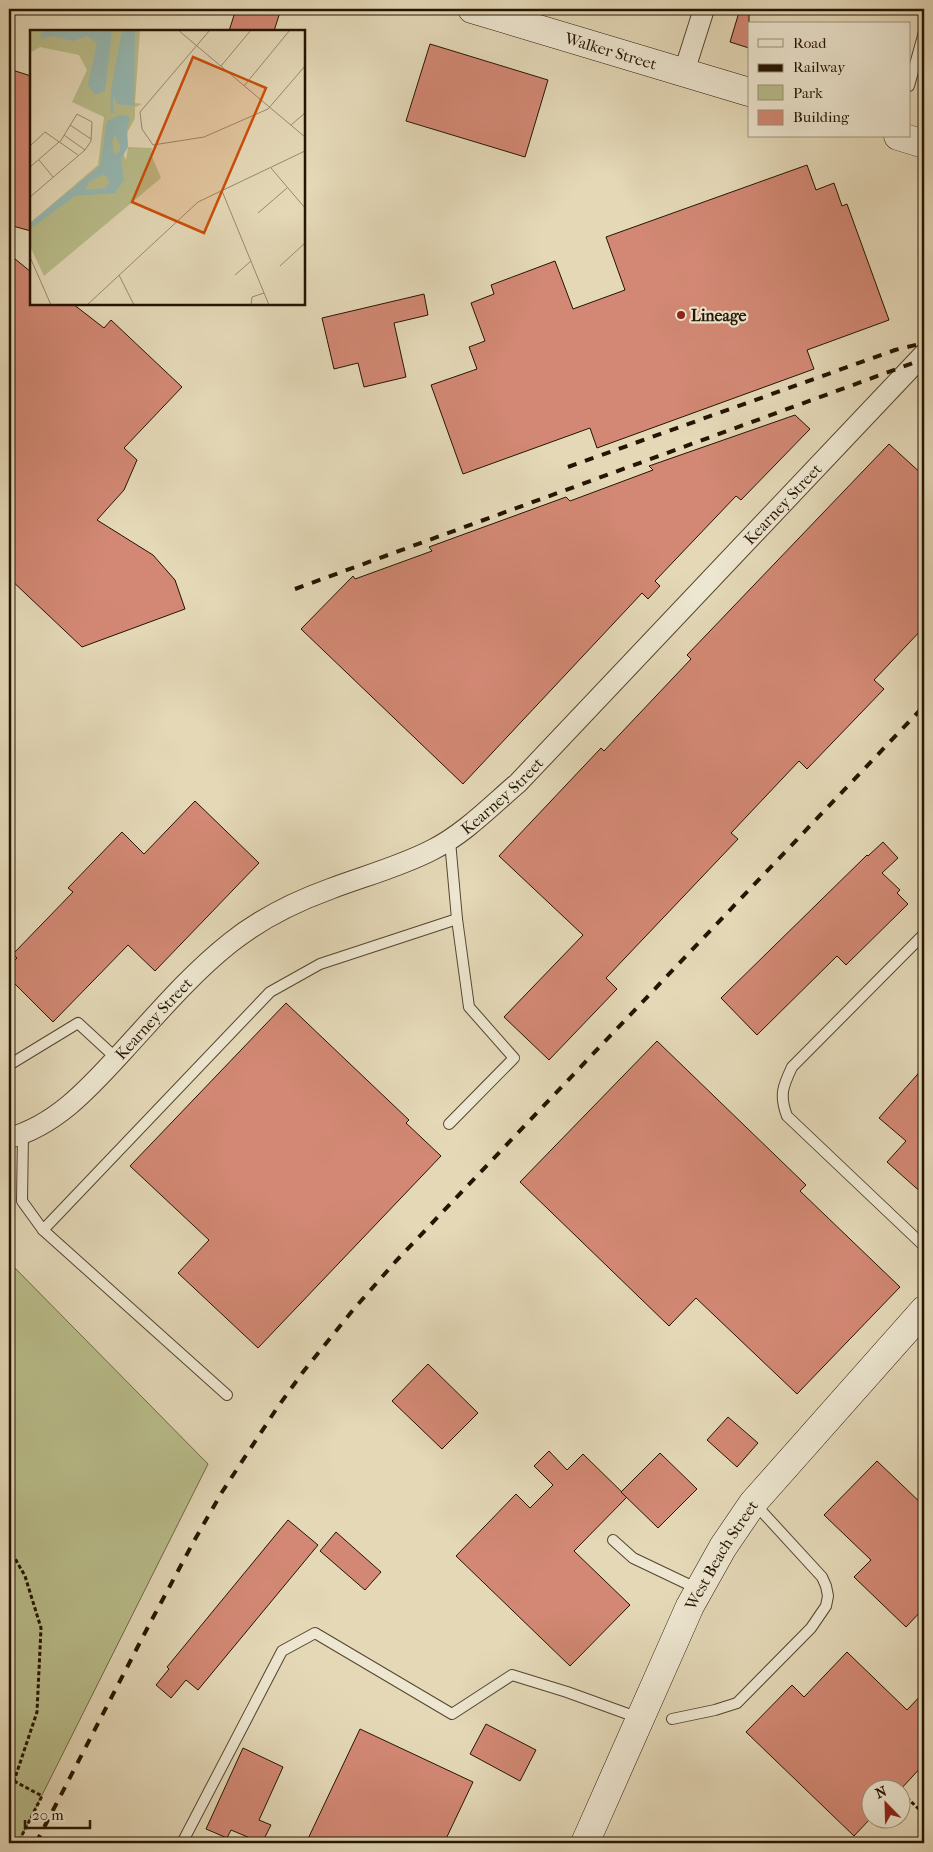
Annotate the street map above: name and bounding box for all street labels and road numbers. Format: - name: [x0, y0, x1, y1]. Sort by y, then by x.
- street label: Walker Street: [562, 28, 659, 73]
- street label: Kearney Street: [740, 459, 825, 548]
- street label: Kearney Street: [457, 753, 547, 838]
- street label: Kearney Street: [111, 973, 196, 1063]
- street label: West Beach Street: [680, 1496, 762, 1614]

